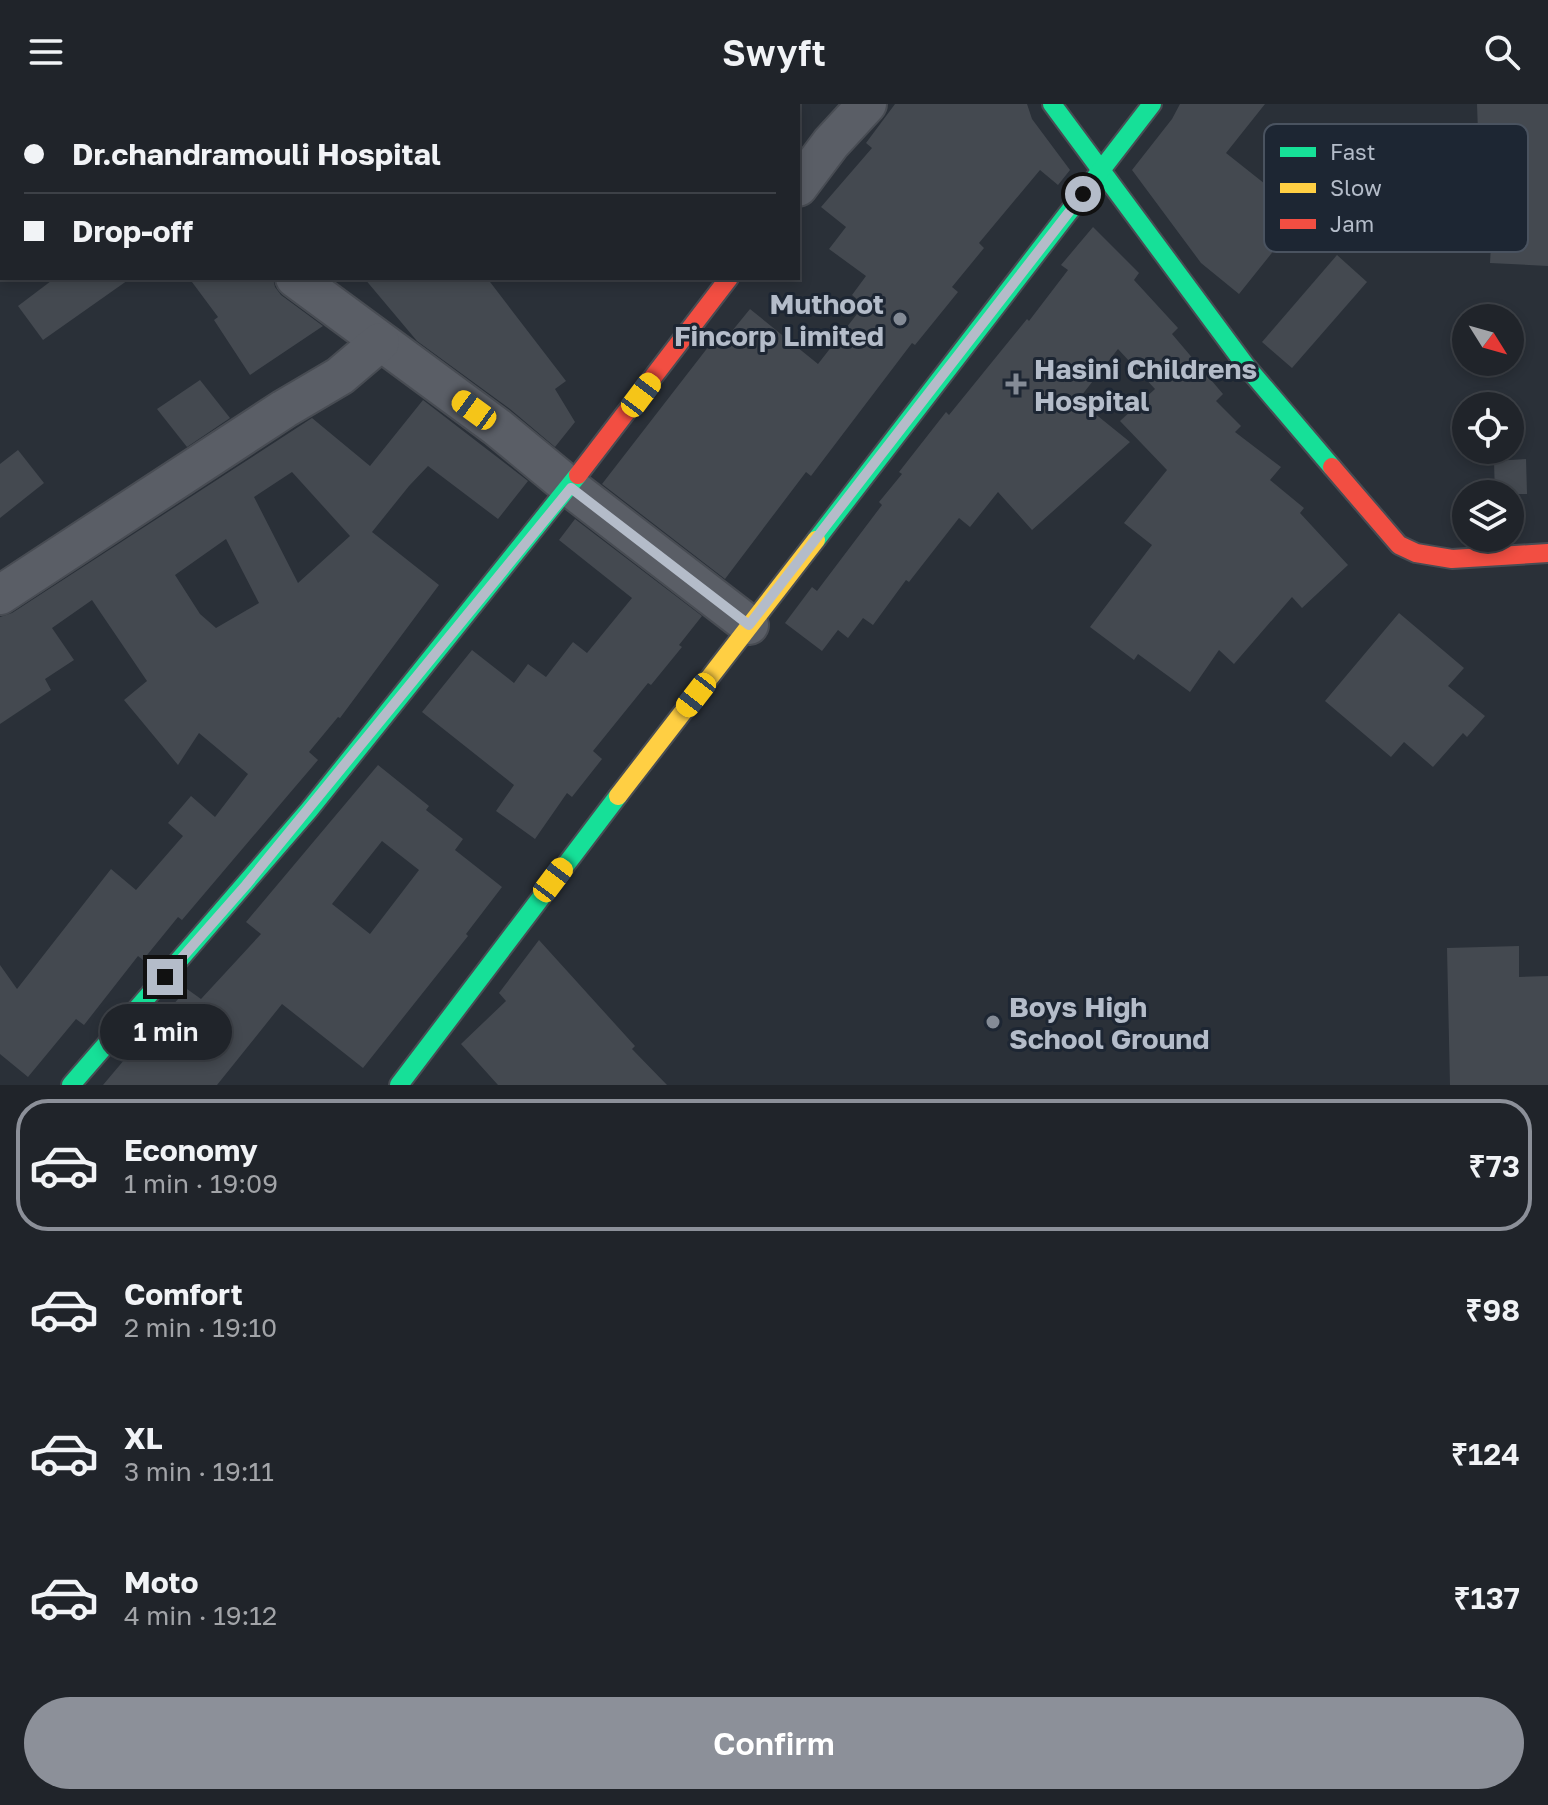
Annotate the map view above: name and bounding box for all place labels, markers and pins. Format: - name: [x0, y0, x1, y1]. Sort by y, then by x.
- place label: Muthoot Fincorp Limited: [674, 287, 884, 352]
- marker: Muthoot Fincorp Limited: [891, 310, 909, 328]
- place label: Hasini Childrens Hospital: [1034, 352, 1257, 417]
- marker: Hasini Childrens Hospital: [1005, 373, 1027, 395]
- place label: Boys High School Ground: [1009, 990, 1209, 1055]
- marker: Boys High School Ground: [984, 1013, 1002, 1031]

